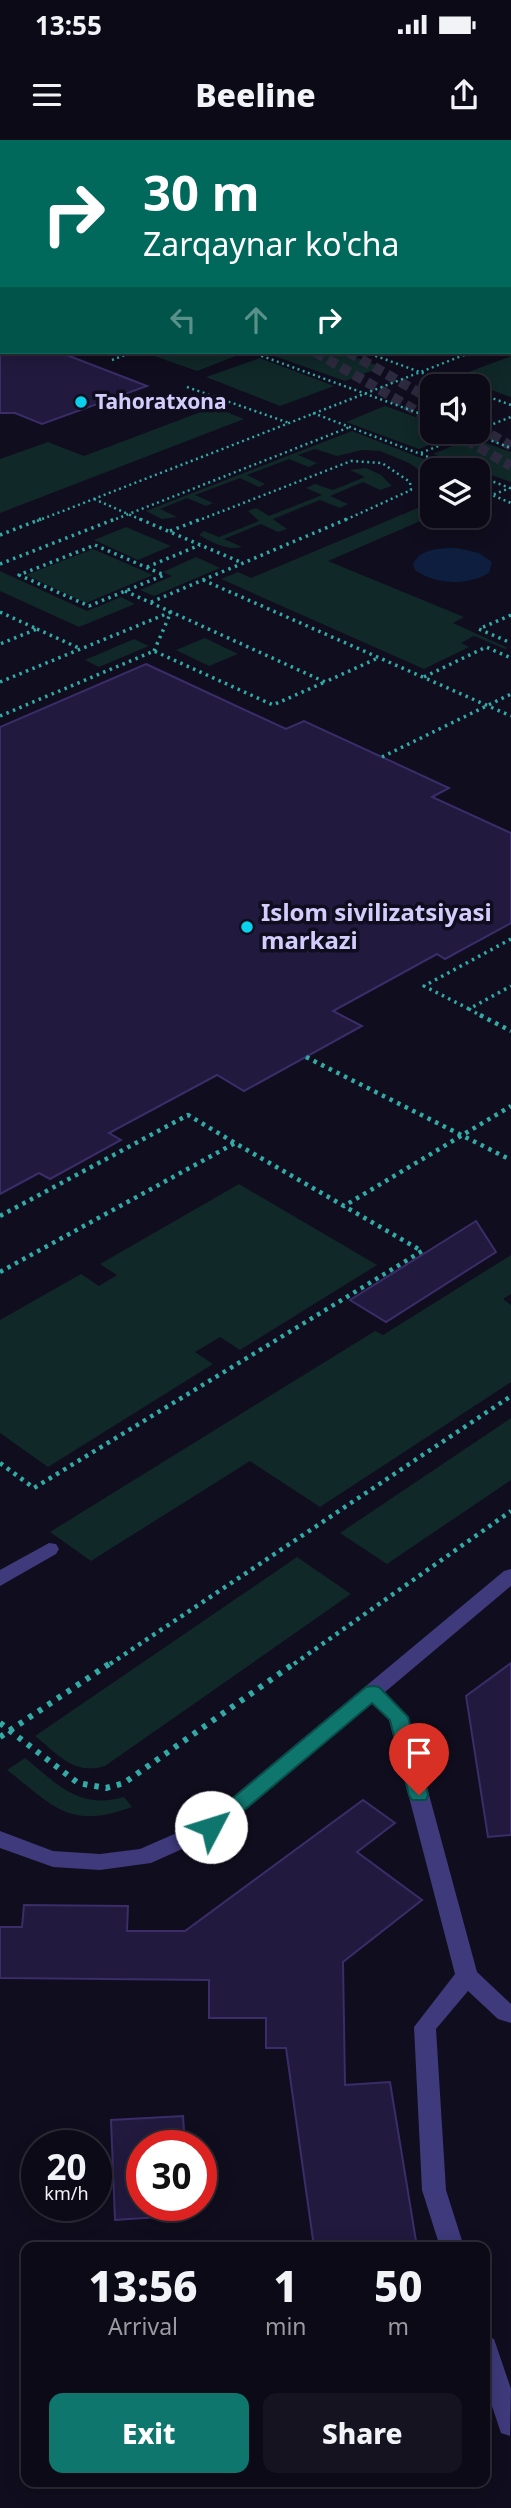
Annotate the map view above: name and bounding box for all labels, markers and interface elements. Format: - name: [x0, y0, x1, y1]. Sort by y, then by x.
- text: 13:55: [35, 7, 102, 43]
- text: Beeline: [195, 73, 316, 116]
- icon: menu: [28, 76, 66, 114]
- icon: share: [445, 76, 483, 114]
- text: 30 m: [143, 159, 260, 225]
- icon: right: [28, 168, 119, 259]
- text: Zarqaynar ko'cha: [143, 222, 400, 265]
- icon: left: [164, 301, 202, 339]
- icon: ahead: [237, 301, 275, 339]
- icon: right: [310, 301, 348, 339]
- map controls: [420, 374, 490, 528]
- button: sound: [420, 374, 490, 444]
- place label: Tahoratxona: [95, 387, 227, 415]
- marker: Tahoratxona: [73, 394, 89, 410]
- button: layers: [420, 458, 490, 528]
- place label: Islom sivilizatsiyasi markazi: [261, 895, 492, 956]
- marker: Islom sivilizatsiyasi markazi: [239, 919, 255, 935]
- pin: [389, 1723, 449, 1795]
- icon: arrive: [400, 1734, 438, 1772]
- position arrow: [174, 1790, 248, 1864]
- speed limit sign: 30: [126, 2130, 217, 2221]
- text: 20: [46, 2143, 87, 2190]
- text: km/h: [44, 2181, 89, 2205]
- text: 13:56: [88, 2257, 198, 2314]
- text: 1: [274, 2257, 298, 2314]
- text: 50: [374, 2257, 423, 2314]
- text: Arrival: [108, 2310, 178, 2342]
- text: min: [265, 2310, 307, 2342]
- text: m: [388, 2310, 409, 2342]
- button: Exit: [49, 2393, 249, 2473]
- button: Share: [263, 2393, 462, 2473]

